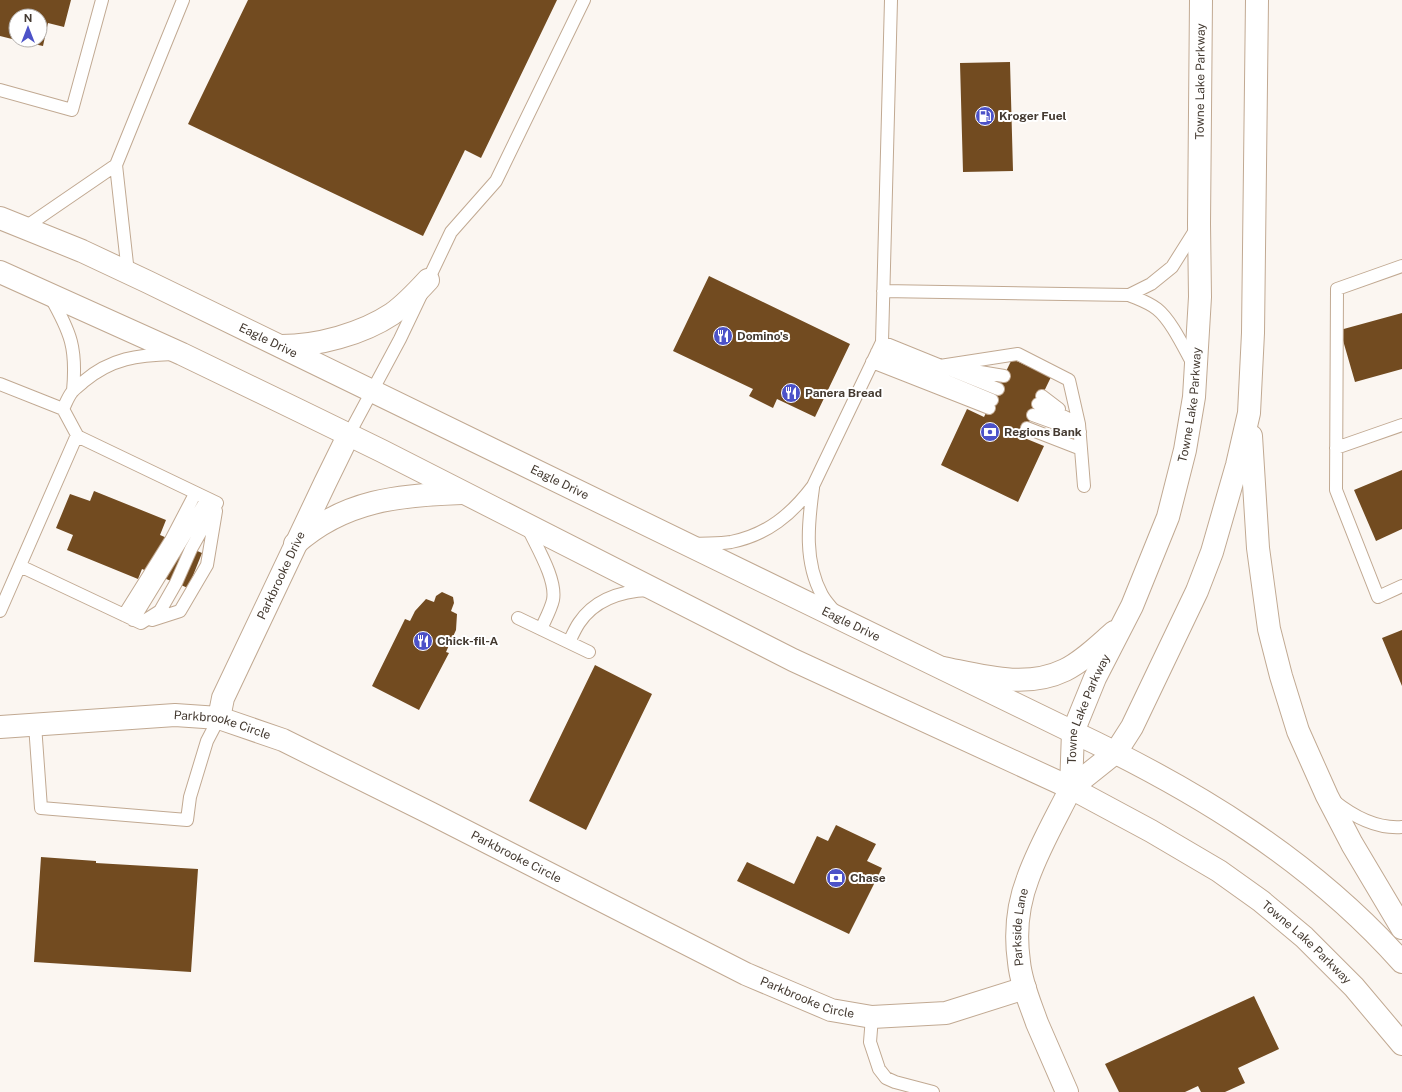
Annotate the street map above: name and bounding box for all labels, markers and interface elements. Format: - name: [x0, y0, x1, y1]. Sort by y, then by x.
- north arrow: [8, 8, 48, 48]
- text: N: [24, 12, 32, 24]
- street label: Towne Lake Parkway: [1193, 23, 1208, 140]
- fuel station icon: Kroger Fuel: [974, 105, 996, 127]
- place label: Kroger Fuel: [999, 109, 1067, 123]
- street label: Eagle Drive: [237, 320, 300, 361]
- restaurant icon: Domino's: [712, 325, 734, 347]
- place label: Domino's: [737, 329, 789, 343]
- street label: Towne Lake Parkway: [1175, 346, 1204, 464]
- restaurant icon: Panera Bread: [780, 382, 802, 404]
- place label: Panera Bread: [805, 386, 882, 400]
- bank icon: Regions Bank: [979, 421, 1001, 443]
- place label: Regions Bank: [1004, 425, 1082, 439]
- street label: Eagle Drive: [528, 462, 591, 502]
- street label: Parkbrooke Drive: [254, 529, 308, 622]
- street label: Eagle Drive: [819, 604, 883, 644]
- restaurant icon: Chick-fil-A: [412, 630, 434, 652]
- place label: Chick-fil-A: [437, 634, 499, 648]
- street label: Towne Lake Parkway: [1065, 651, 1113, 764]
- street label: Parkbrooke Circle: [173, 708, 273, 742]
- street label: Parkbrooke Circle: [469, 828, 564, 886]
- bank icon: Chase: [825, 867, 847, 889]
- place label: Chase: [850, 871, 886, 885]
- street label: Parkside Lane: [1010, 886, 1031, 967]
- street label: Towne Lake Parkway: [1259, 898, 1354, 987]
- street label: Parkbrooke Circle: [758, 974, 856, 1021]

